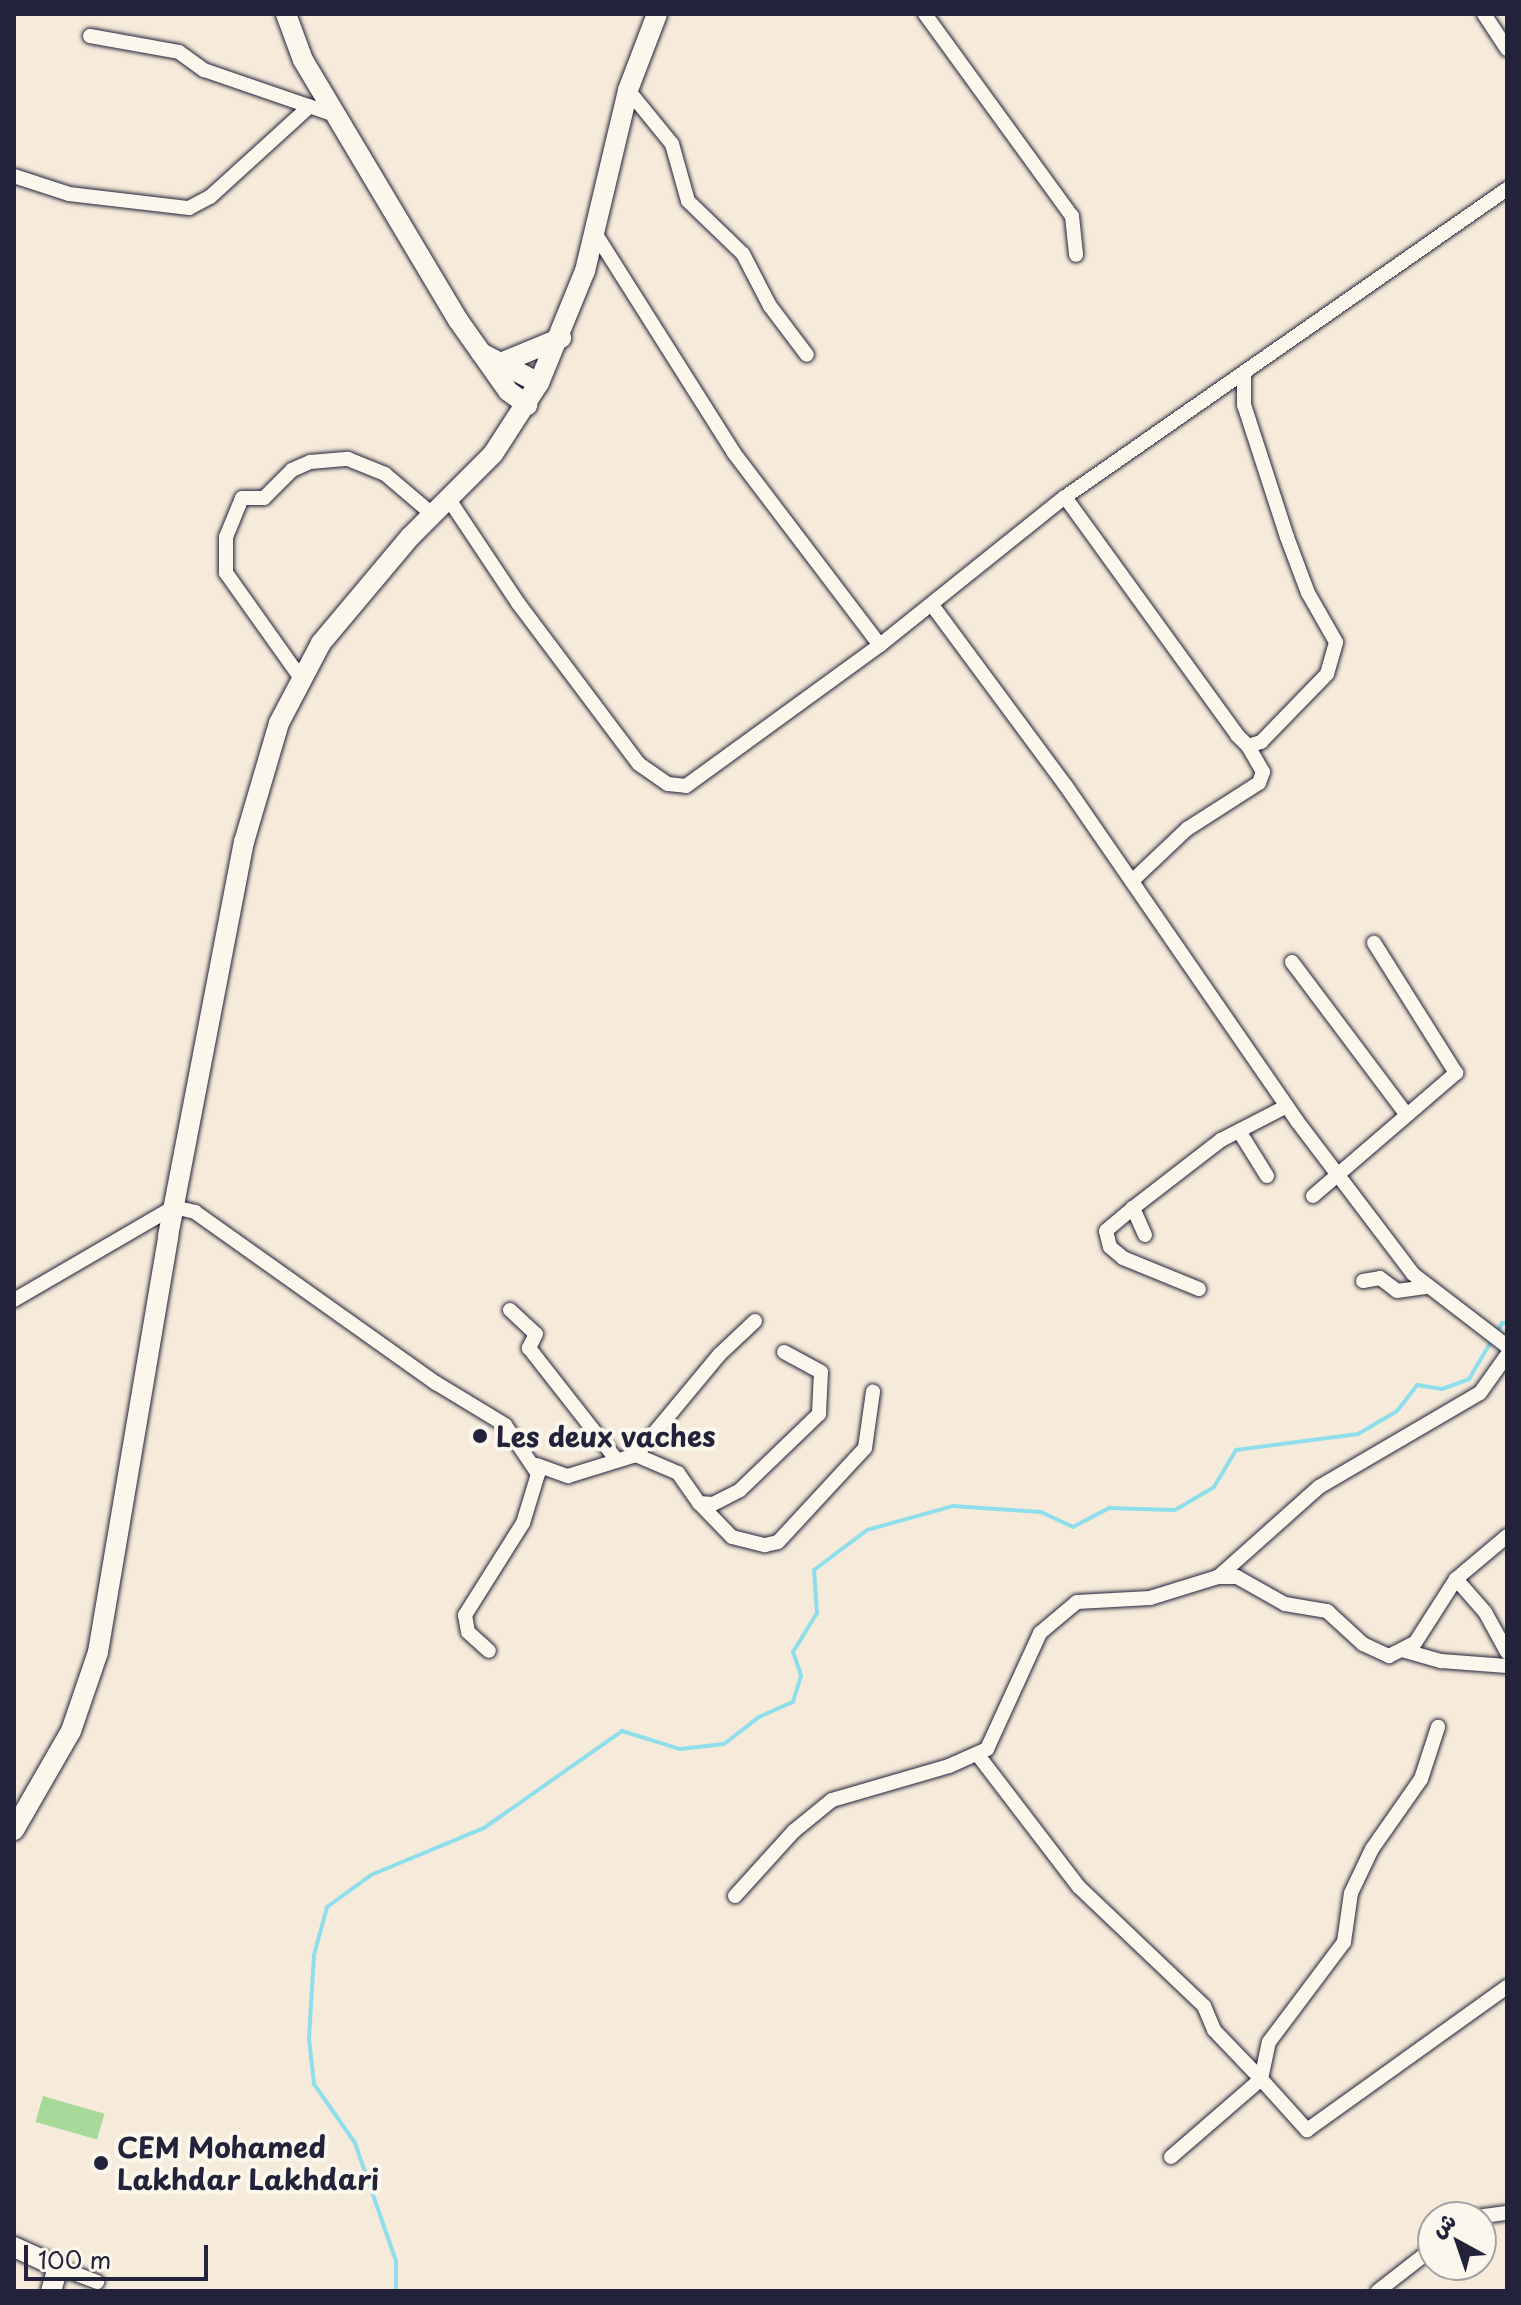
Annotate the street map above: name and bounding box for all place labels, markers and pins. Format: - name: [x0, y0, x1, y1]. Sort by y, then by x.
- place label: Les deux vaches: [496, 1419, 720, 1453]
- marker: Les deux vaches: [471, 1427, 489, 1445]
- place label: CEM Mohamed Lakhdar Lakhdari: [117, 2130, 378, 2196]
- marker: CEM Mohamed Lakhdar Lakhdari: [92, 2154, 110, 2172]

